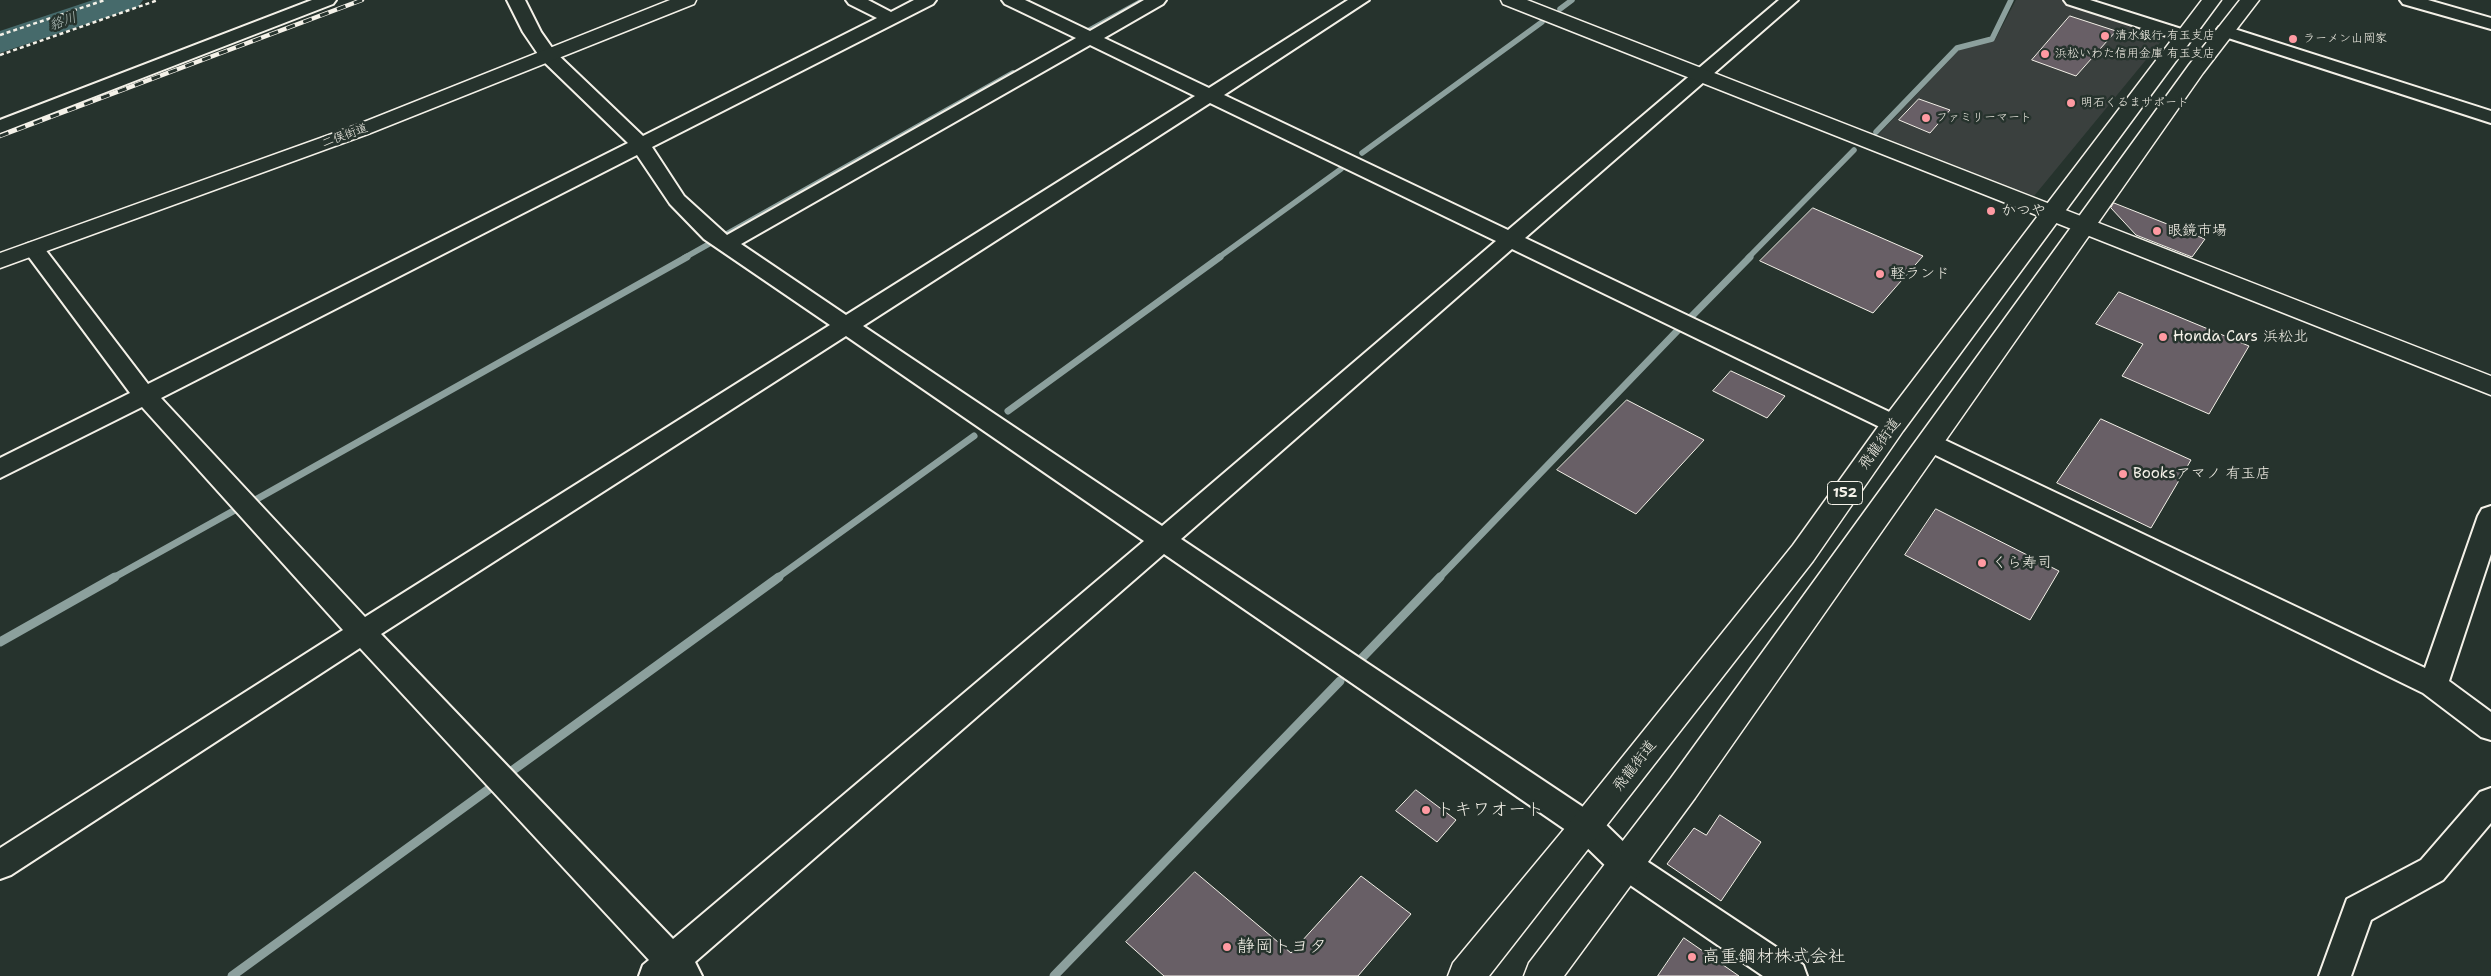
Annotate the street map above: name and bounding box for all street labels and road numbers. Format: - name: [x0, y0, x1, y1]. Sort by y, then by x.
- street label: 二俣街道: [320, 121, 370, 151]
- street label: 飛龍街道: [1855, 414, 1905, 474]
- road number: 152: [1828, 482, 1862, 504]
- street label: 飛龍街道: [1609, 737, 1661, 795]

